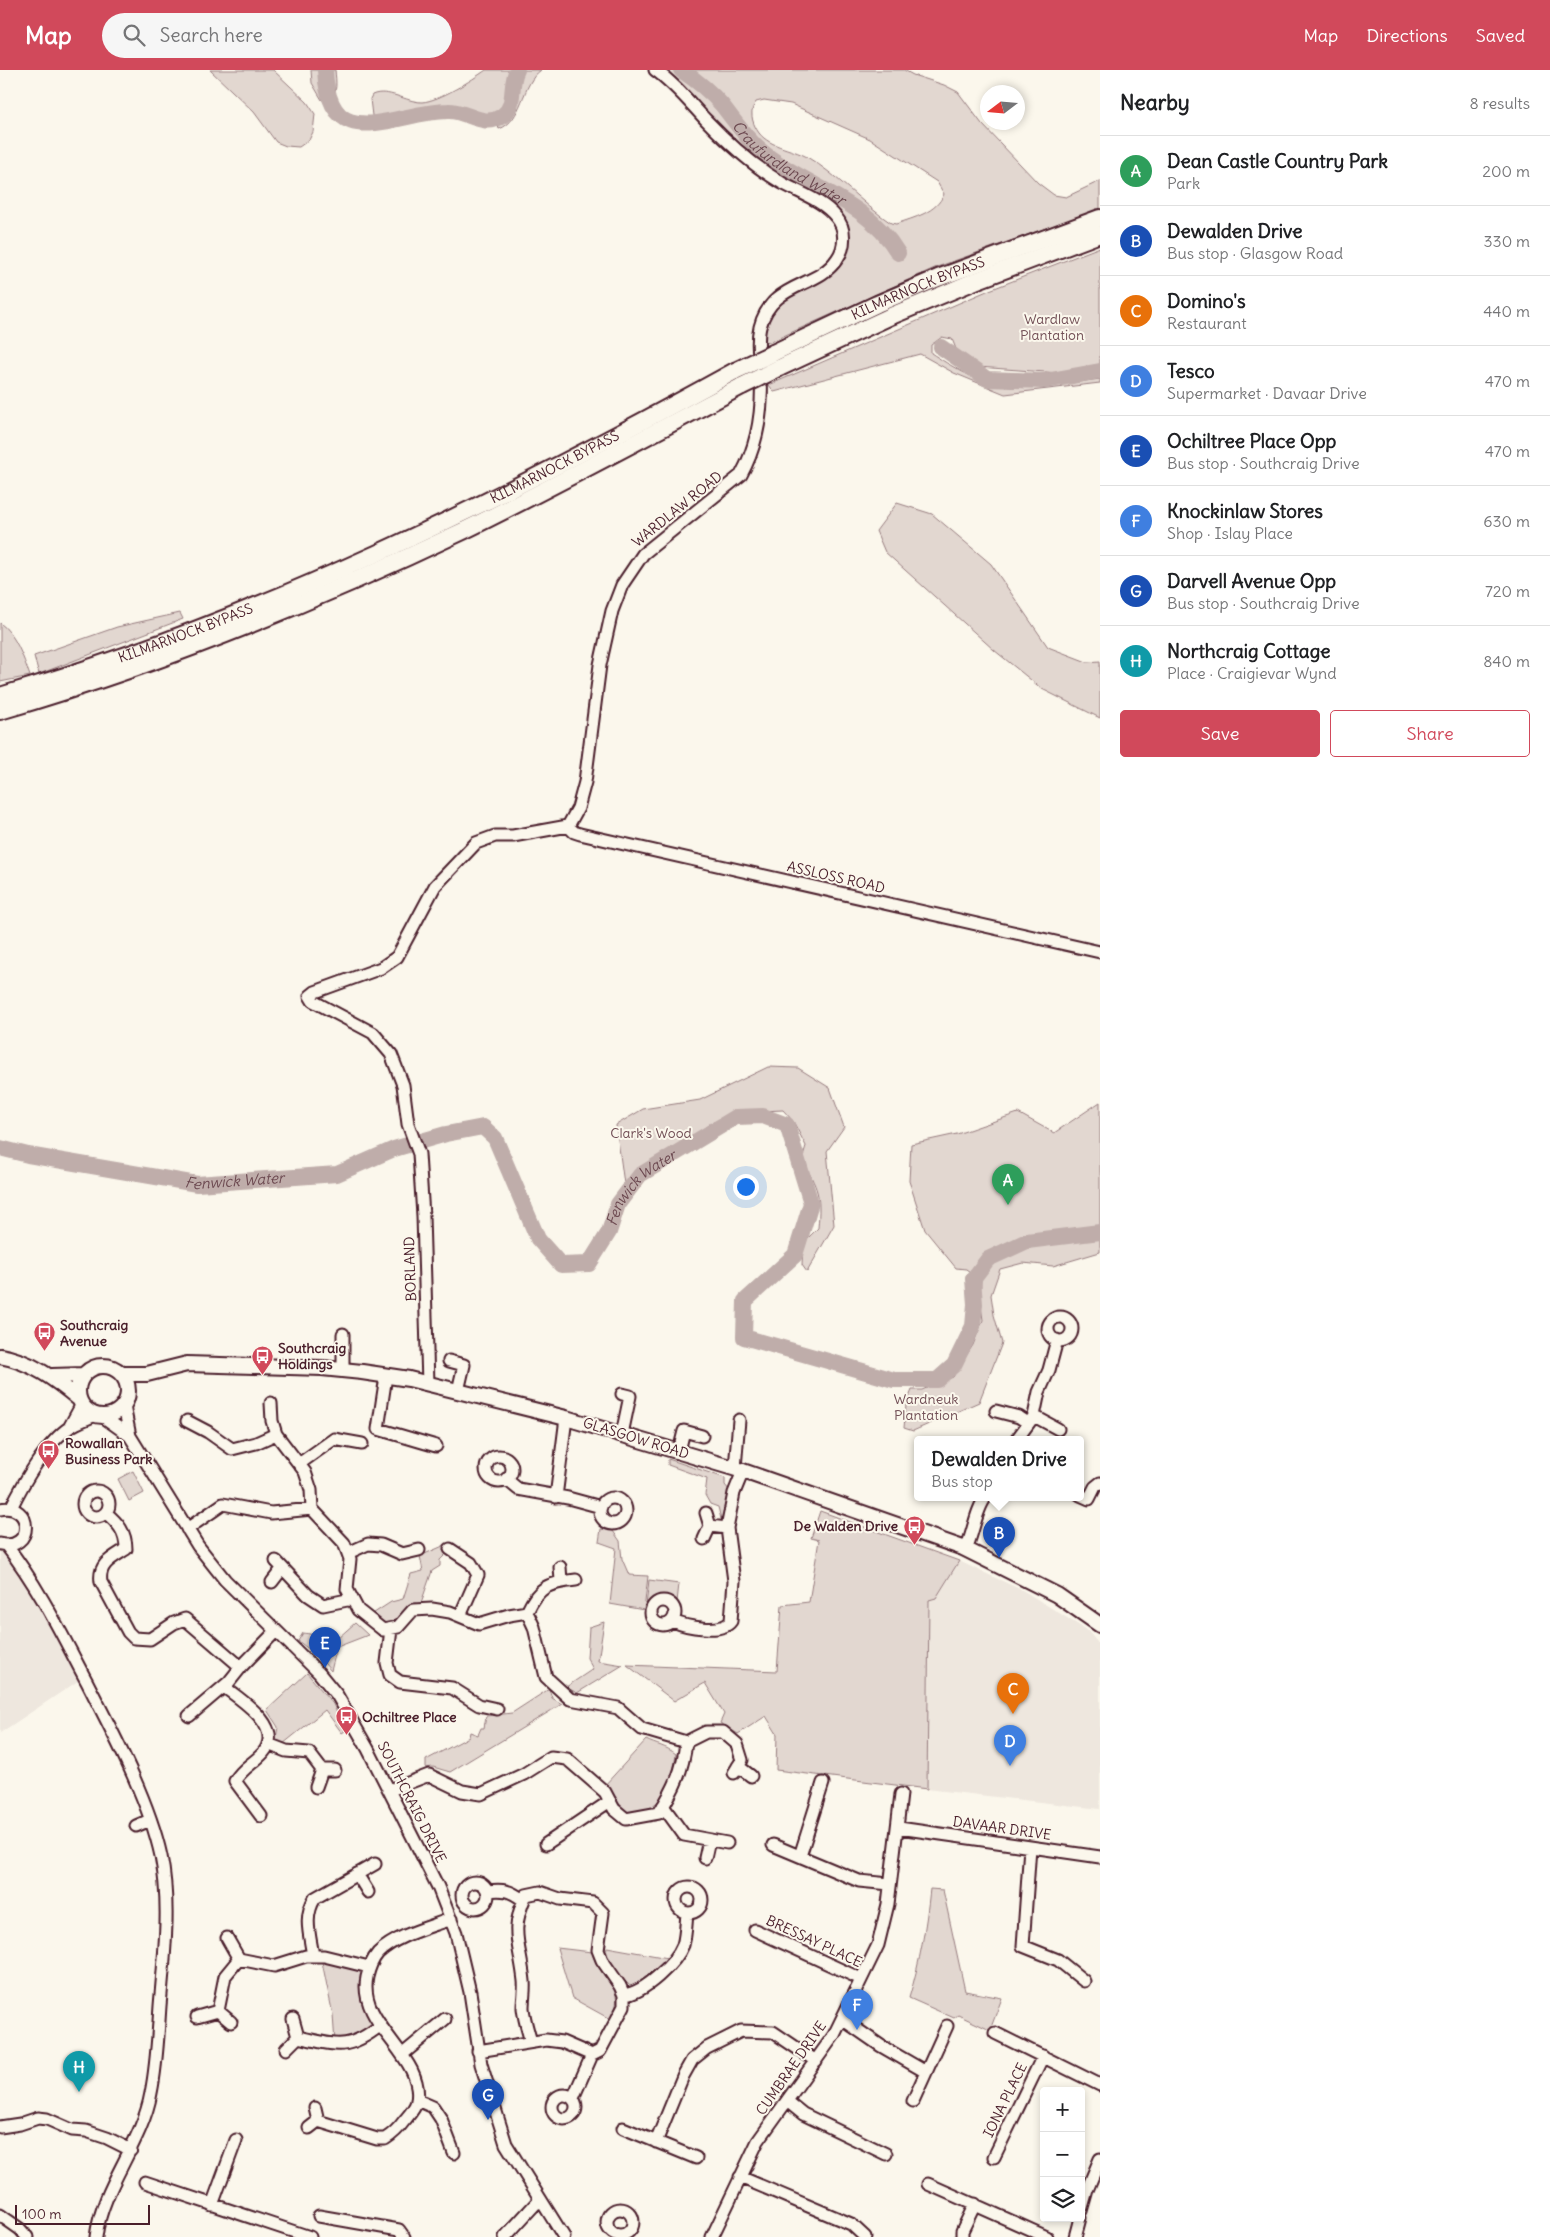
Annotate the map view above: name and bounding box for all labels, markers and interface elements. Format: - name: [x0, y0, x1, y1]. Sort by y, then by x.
- search box: [102, 13, 452, 58]
- text: Map: [25, 20, 72, 50]
- icon: search: [120, 21, 148, 49]
- text: Search here: [160, 23, 263, 47]
- text: Map: [1303, 24, 1338, 47]
- text: Directions: [1366, 24, 1448, 47]
- text: Saved: [1476, 24, 1525, 47]
- north arrow: [980, 85, 1025, 130]
- text: Nearby: [1120, 89, 1190, 116]
- text: 8 results: [1469, 93, 1530, 113]
- water label: Craufurdland Water: [728, 117, 851, 210]
- text: Dean Castle Country Park: [1167, 149, 1388, 173]
- text: A: [1131, 161, 1141, 181]
- text: 200 m: [1482, 161, 1530, 181]
- text: Park: [1167, 173, 1200, 193]
- text: Dewalden Drive: [1167, 219, 1303, 243]
- text: B: [1131, 231, 1141, 251]
- text: 330 m: [1483, 231, 1530, 251]
- text: Bus stop · Glasgow Road: [1167, 243, 1343, 263]
- street label: KILMARNOCK BYPASS: [848, 252, 987, 324]
- text: Domino's: [1167, 289, 1246, 313]
- text: C: [1131, 301, 1141, 321]
- text: 440 m: [1483, 301, 1530, 321]
- park label: Wardlaw Plantation: [1020, 310, 1084, 344]
- text: Restaurant: [1167, 313, 1247, 333]
- text: Tesco: [1167, 359, 1215, 383]
- text: D: [1130, 371, 1142, 391]
- text: 470 m: [1485, 371, 1530, 391]
- text: Supermarket · Davaar Drive: [1167, 383, 1367, 403]
- street label: KILMARNOCK BYPASS: [487, 426, 622, 507]
- text: Ochiltree Place Opp: [1167, 429, 1336, 453]
- text: E: [1131, 441, 1141, 461]
- text: 470 m: [1485, 441, 1530, 461]
- text: Bus stop · Southcraig Drive: [1167, 453, 1360, 473]
- street label: WARDLAW ROAD: [628, 467, 726, 551]
- text: Knockinlaw Stores: [1167, 499, 1323, 523]
- text: F: [1131, 511, 1141, 531]
- text: 630 m: [1483, 511, 1530, 531]
- text: Shop · Islay Place: [1167, 523, 1293, 543]
- text: Darvell Avenue Opp: [1167, 569, 1336, 593]
- text: G: [1130, 581, 1142, 601]
- text: 720 m: [1485, 581, 1530, 601]
- text: Bus stop · Southcraig Drive: [1167, 593, 1360, 613]
- street label: KILMARNOCK BYPASS: [116, 599, 256, 667]
- text: Northcraig Cottage: [1167, 639, 1330, 663]
- text: H: [1130, 651, 1142, 671]
- text: 840 m: [1483, 651, 1530, 671]
- text: Place · Craigievar Wynd: [1167, 663, 1337, 683]
- button: Save: [1120, 710, 1320, 757]
- button: Share: [1330, 710, 1530, 757]
- street label: ASSLOSS ROAD: [785, 857, 887, 897]
- park label: Clark's Wood: [610, 1124, 692, 1142]
- water label: Fenwick Water: [602, 1144, 681, 1228]
- pin: A: [992, 1164, 1024, 1205]
- water label: Fenwick Water: [184, 1168, 287, 1194]
- your location: [733, 1174, 759, 1200]
- street label: BORLAND: [400, 1236, 420, 1302]
- place label: Southcraig Avenue: [60, 1316, 128, 1350]
- bus stop icon: Southcraig Avenue: [32, 1321, 56, 1352]
- place label: Southcraig Holdings: [278, 1339, 346, 1373]
- bus stop icon: Southcraig Holdings: [250, 1344, 274, 1375]
- park label: Wardneuk Plantation: [893, 1390, 959, 1424]
- street label: GLASGOW ROAD: [581, 1413, 691, 1463]
- place label: Rowallan Business Park: [65, 1434, 153, 1468]
- popup: [914, 1436, 1084, 1501]
- bus stop icon: Rowallan Business Park: [37, 1439, 61, 1470]
- text: Dewalden Drive: [931, 1447, 1067, 1471]
- text: Bus stop: [931, 1471, 993, 1491]
- bus stop icon: De Walden Drive: [902, 1514, 926, 1545]
- place label: De Walden Drive: [794, 1517, 898, 1535]
- pin: B: [983, 1517, 1015, 1558]
- pin: E: [309, 1627, 341, 1668]
- pin: C: [997, 1673, 1029, 1714]
- bus stop icon: Ochiltree Place: [334, 1705, 358, 1736]
- place label: Ochiltree Place: [362, 1708, 457, 1726]
- pin: D: [994, 1725, 1026, 1766]
- street label: SOUTHCRAIG DRIVE: [374, 1738, 450, 1866]
- street label: DAVAAR DRIVE: [952, 1812, 1052, 1844]
- street label: BRESSAY PLACE: [763, 1911, 865, 1971]
- pin: F: [841, 1989, 873, 2030]
- street label: CUMBRAE DRIVE: [752, 2018, 830, 2118]
- pin: H: [63, 2051, 95, 2092]
- street label: IONA PLACE: [979, 2060, 1031, 2140]
- pin: G: [472, 2079, 504, 2120]
- map controls: [1040, 2087, 1085, 2222]
- button: +: [1040, 2087, 1085, 2132]
- button: −: [1040, 2132, 1085, 2177]
- button: layers: [1040, 2177, 1085, 2222]
- scale bar: [15, 2202, 150, 2225]
- text: 100 m: [22, 2205, 62, 2223]

